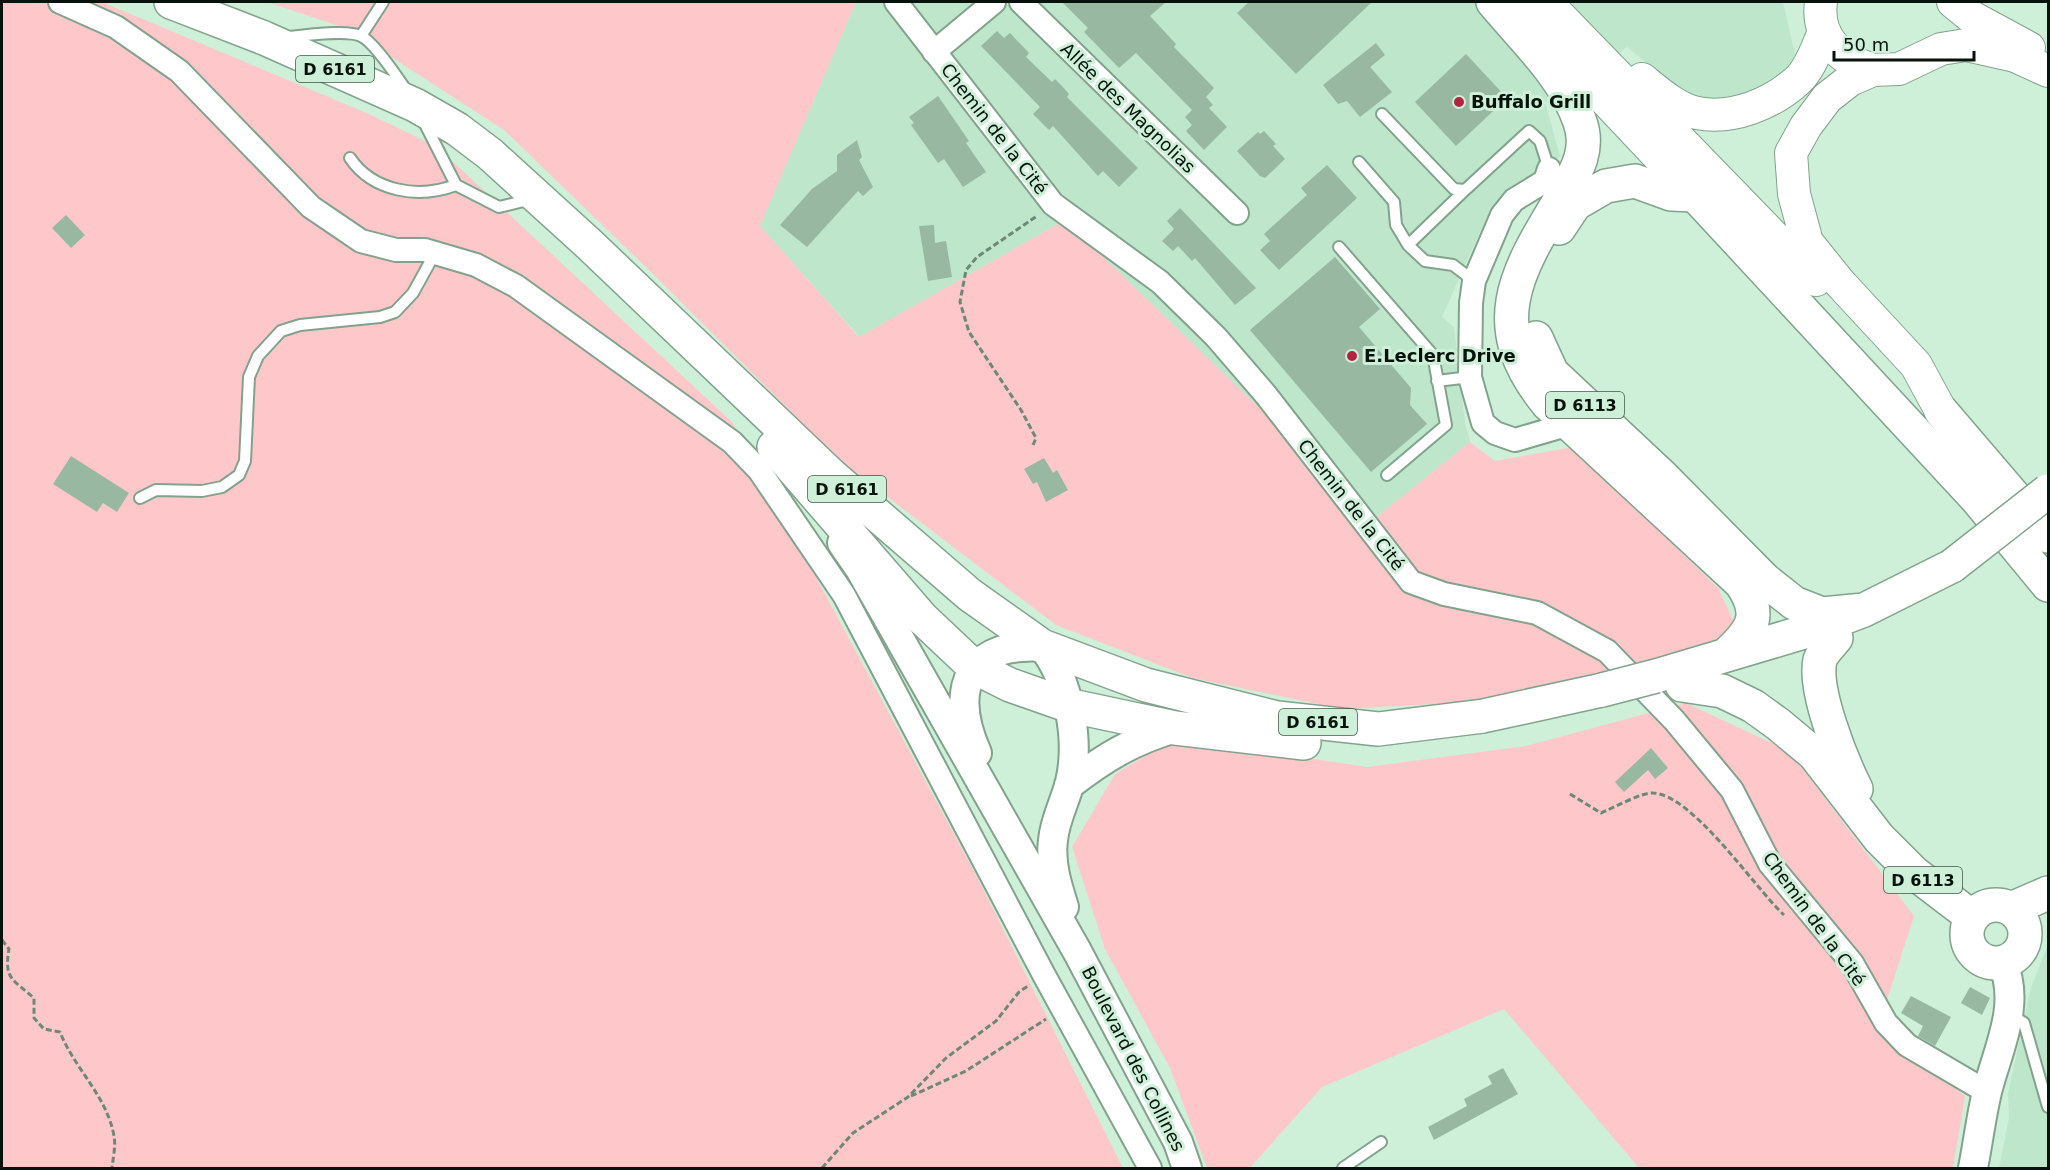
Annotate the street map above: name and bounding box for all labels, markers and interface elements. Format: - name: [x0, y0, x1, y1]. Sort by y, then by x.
- scale bar: [1834, 24, 1974, 62]
- text: 50 m: [1843, 34, 1889, 55]
- street label: Allée des Magnolias: [1057, 38, 1200, 177]
- road number: D 6161: [296, 56, 374, 82]
- street label: Chemin de la Cité: [937, 59, 1052, 198]
- place label: Buffalo Grill: [1471, 91, 1591, 112]
- marker: Buffalo Grill: [1452, 95, 1466, 109]
- place label: E.Leclerc Drive: [1364, 345, 1516, 366]
- marker: E.Leclerc Drive: [1345, 349, 1359, 363]
- road number: D 6113: [1546, 392, 1624, 418]
- street label: Chemin de la Cité: [1294, 435, 1409, 574]
- road number: D 6161: [808, 476, 886, 502]
- road number: D 6161: [1279, 709, 1357, 735]
- street label: Chemin de la Cité: [1759, 848, 1870, 990]
- road number: D 6113: [1884, 867, 1962, 893]
- street label: Boulevard des Collines: [1078, 963, 1189, 1155]

